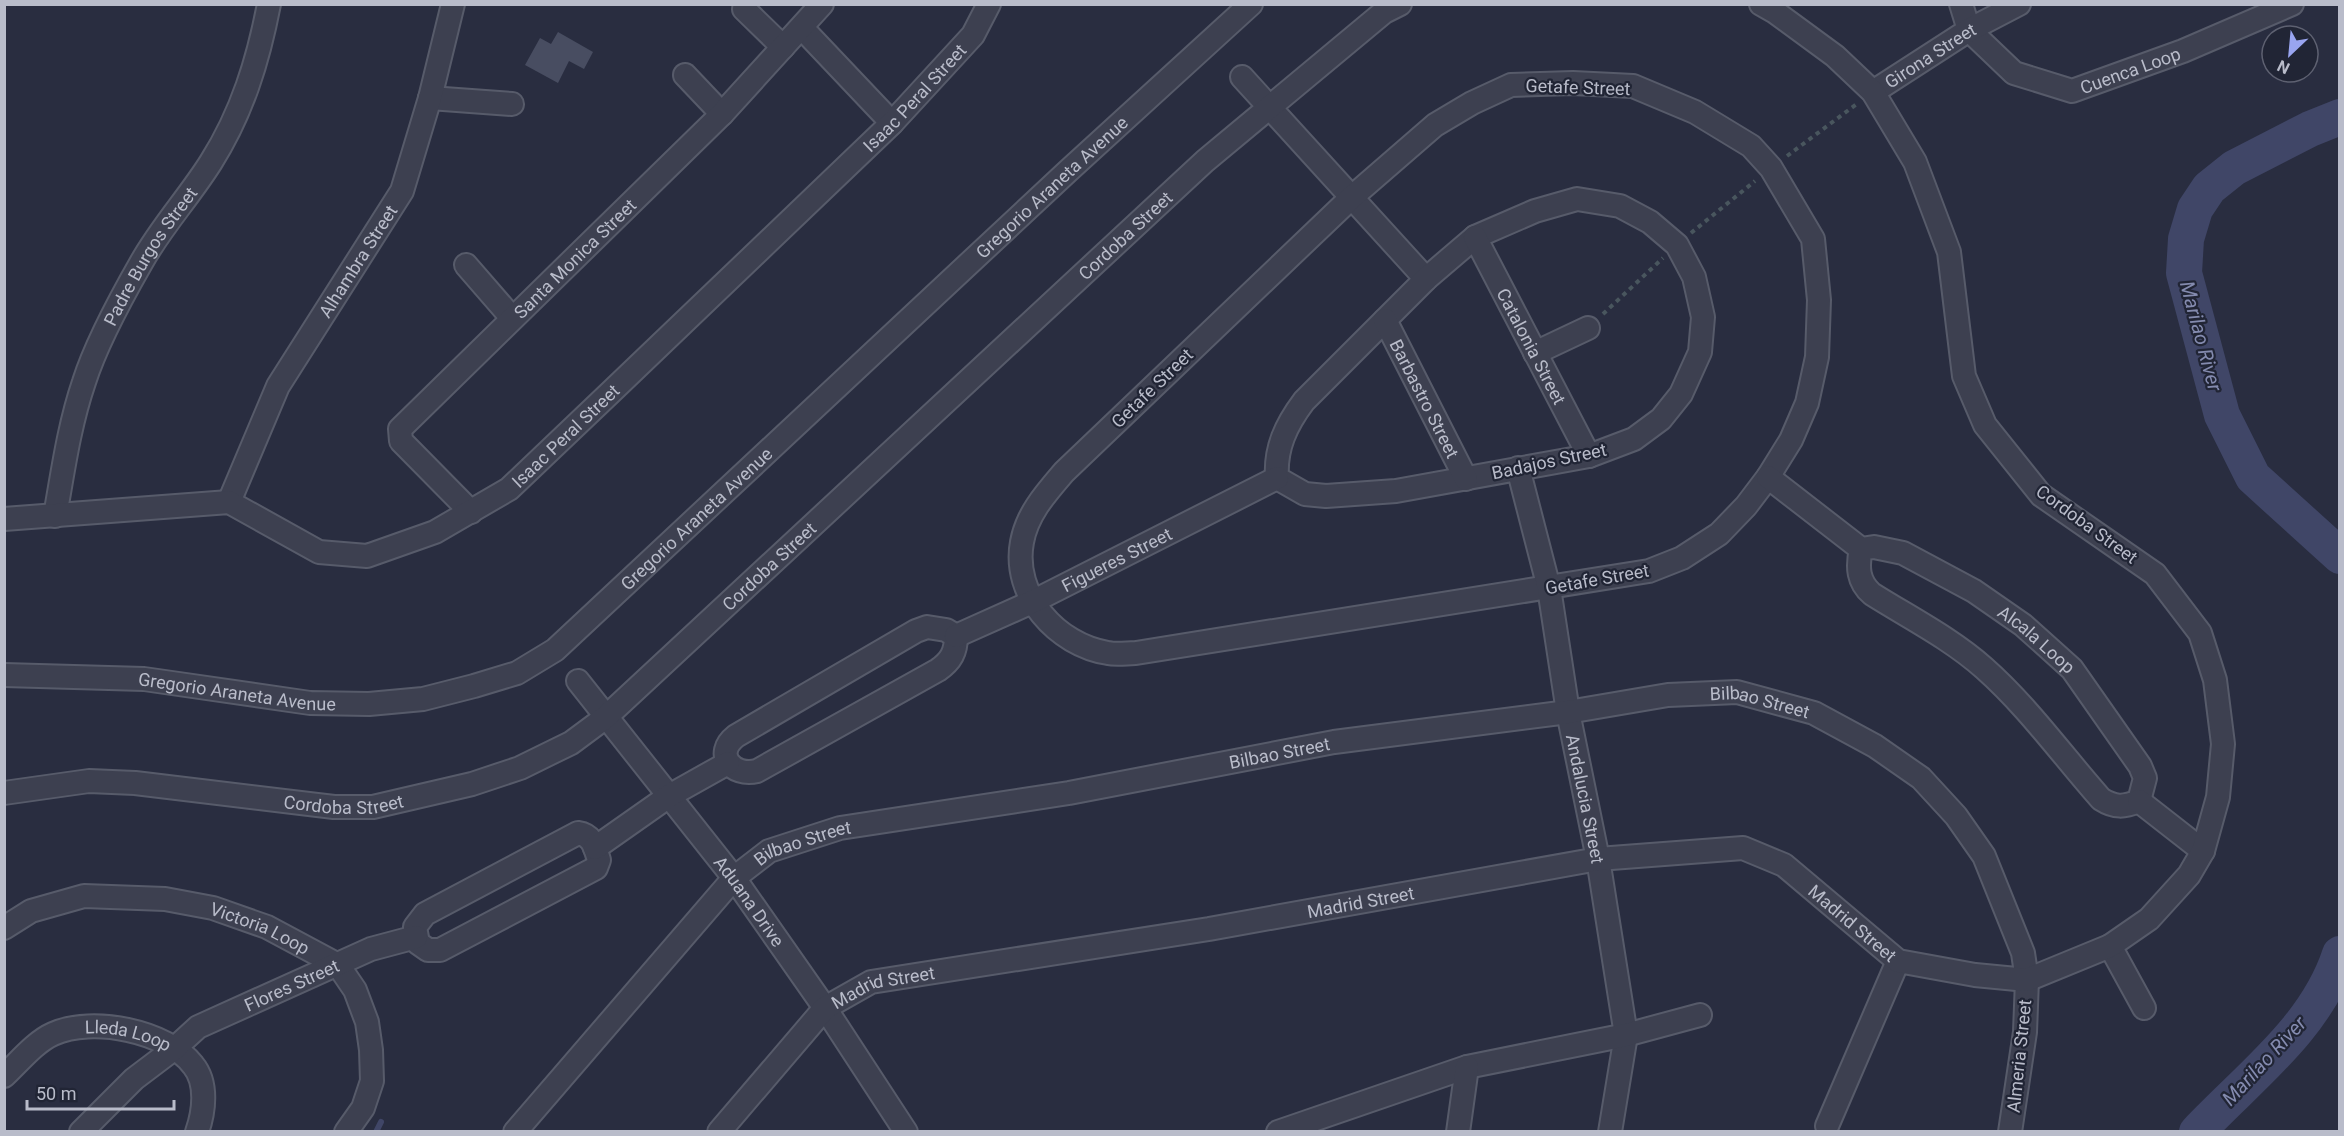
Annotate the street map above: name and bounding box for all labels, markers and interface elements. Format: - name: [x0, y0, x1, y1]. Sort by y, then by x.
- street label: Girona Street: [1881, 18, 1979, 92]
- north arrow: [2260, 24, 2320, 84]
- street label: Isaac Peral Street: [858, 39, 970, 156]
- street label: Cuenca Loop: [2077, 42, 2183, 98]
- text: N: [2274, 56, 2293, 78]
- street label: Getafe Street: [1525, 75, 1631, 99]
- street label: Gregorio Araneta Avenue: [971, 112, 1132, 262]
- street label: Padre Burgos Street: [99, 182, 201, 329]
- street label: Cordoba Street: [1074, 187, 1176, 284]
- street label: Santa Monica Street: [509, 194, 640, 322]
- street label: Alhambra Street: [314, 201, 401, 321]
- water label: Marilao River: [2175, 278, 2228, 395]
- street label: Catalonia Street: [1493, 284, 1571, 408]
- street label: Barbastro Street: [1386, 336, 1464, 461]
- street label: Getafe Street: [1107, 344, 1197, 432]
- street label: Isaac Peral Street: [507, 379, 623, 492]
- street label: Badajos Street: [1490, 439, 1608, 483]
- street label: Gregorio Araneta Avenue: [616, 443, 776, 594]
- street label: Cordoba Street: [2032, 480, 2142, 568]
- street label: Cordoba Street: [718, 517, 820, 615]
- street label: Figueres Street: [1058, 523, 1175, 596]
- street label: Getafe Street: [1543, 560, 1651, 598]
- street label: Alcala Loop: [1994, 601, 2080, 677]
- street label: Gregorio Araneta Avenue: [137, 668, 336, 714]
- street label: Bilbao Street: [1709, 681, 1812, 722]
- street label: Andalucia Street: [1562, 732, 1609, 865]
- street label: Bilbao Street: [1227, 733, 1332, 772]
- street label: Cordoba Street: [283, 790, 405, 818]
- street label: Bilbao Street: [749, 816, 852, 869]
- street label: Aduana Drive: [710, 852, 789, 950]
- street label: Madrid Street: [1805, 880, 1901, 966]
- street label: Madrid Street: [1305, 882, 1416, 922]
- street label: Victoria Loop: [208, 897, 313, 958]
- street label: Flores Street: [241, 954, 342, 1015]
- street label: Madrid Street: [827, 962, 936, 1013]
- street label: Almeria Street: [2003, 998, 2035, 1114]
- water label: Marilao River: [2217, 1011, 2312, 1110]
- street label: Lleda Loop: [85, 1016, 175, 1055]
- scale bar: [27, 1073, 174, 1111]
- text: 50 m: [36, 1083, 76, 1104]

